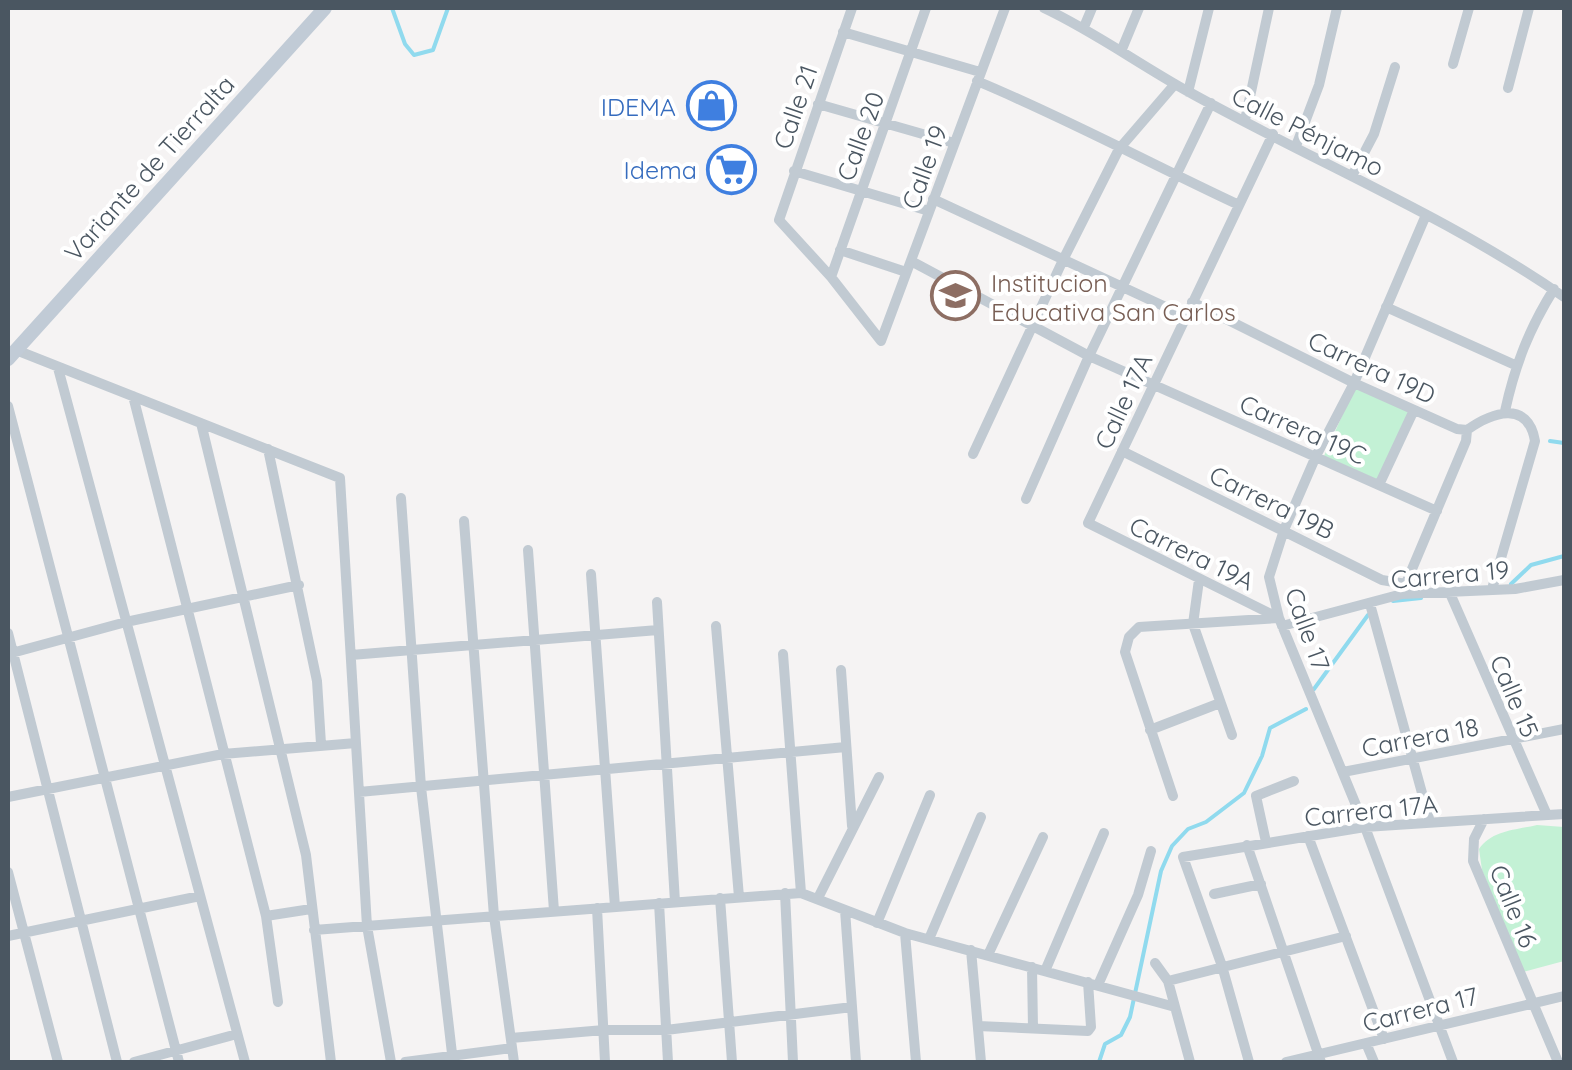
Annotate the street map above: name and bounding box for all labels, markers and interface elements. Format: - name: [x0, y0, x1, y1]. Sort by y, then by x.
- street label: Calle 21: [766, 61, 824, 153]
- street label: Variante de Tierralta: [57, 69, 241, 267]
- street label: Calle Pénjamo: [1227, 79, 1389, 183]
- shop icon: IDEMA: [685, 80, 737, 132]
- street label: Calle 20: [830, 87, 890, 185]
- place label: IDEMA: [601, 91, 676, 122]
- street label: Calle 19: [895, 121, 953, 213]
- supermarket icon: Idema: [706, 143, 758, 195]
- place label: Idema: [624, 154, 697, 185]
- place label: Institucion Educativa San Carlos: [991, 267, 1236, 327]
- school or university icon: Institucion Educativa San Carlos: [930, 270, 982, 322]
- street label: Carrera 19D: [1303, 324, 1441, 410]
- street label: Calle 17A: [1087, 348, 1159, 454]
- street label: Carrera 19C: [1235, 387, 1371, 471]
- street label: Carrera 19B: [1205, 458, 1339, 546]
- street label: Carrera 19A: [1125, 509, 1259, 597]
- street label: Carrera 19: [1389, 553, 1511, 595]
- street label: Calle 17: [1279, 583, 1337, 675]
- street label: Calle 15: [1484, 650, 1546, 742]
- street label: Carrera 18: [1359, 710, 1481, 764]
- street label: Carrera 17A: [1303, 788, 1439, 832]
- street label: Calle 16: [1483, 860, 1545, 952]
- street label: Carrera 17: [1359, 980, 1481, 1038]

